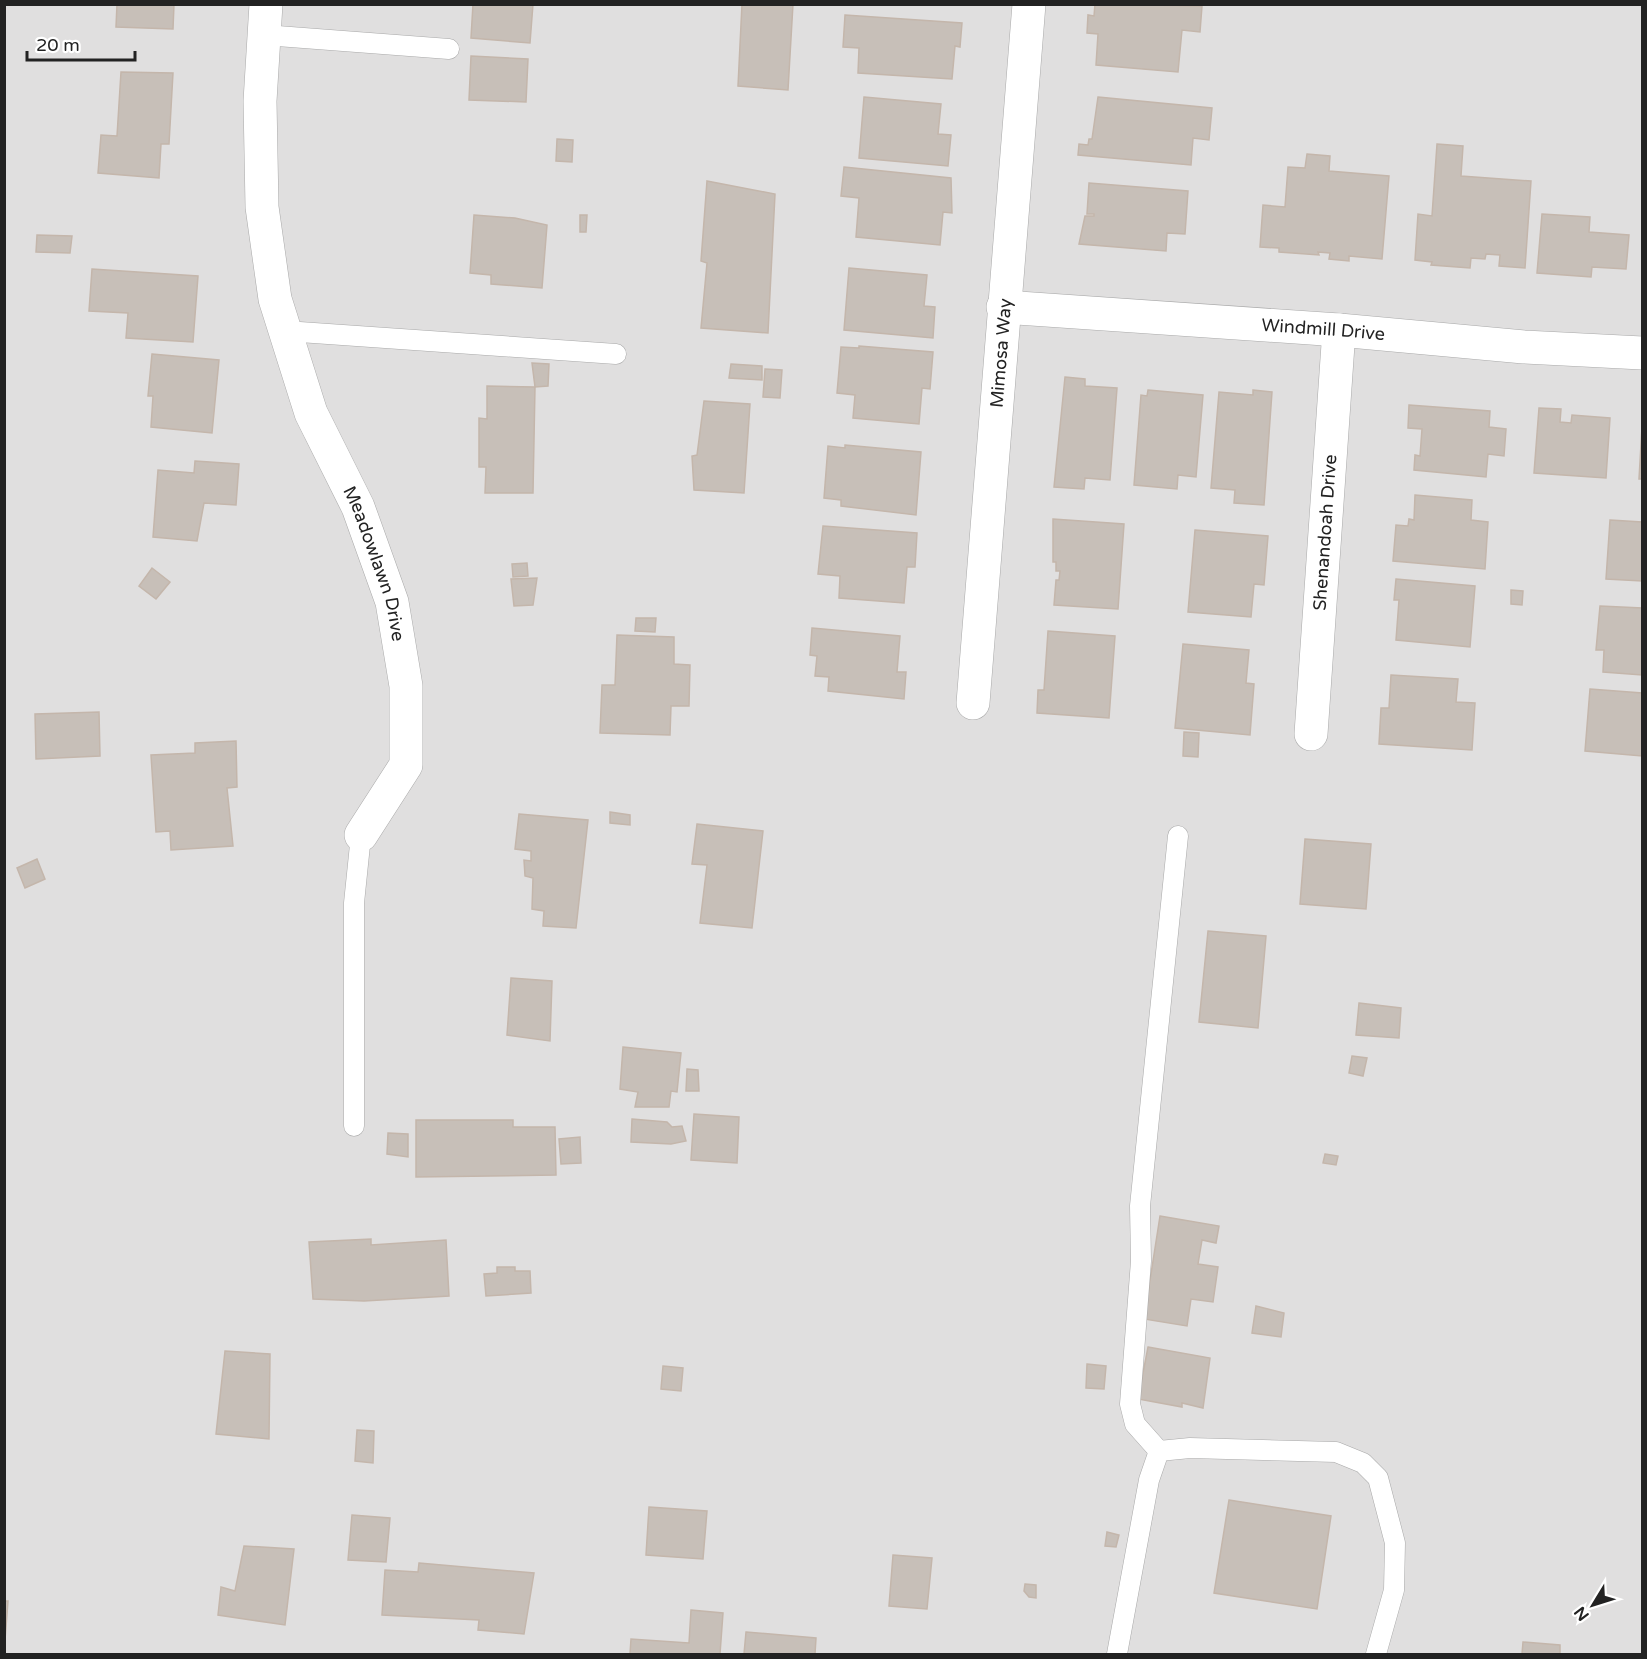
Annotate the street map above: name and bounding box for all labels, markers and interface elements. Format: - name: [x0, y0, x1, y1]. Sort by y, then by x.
- scale bar: [27, 24, 135, 62]
- text: 20 m: [36, 34, 80, 56]
- street label: Mimosa Way: [986, 297, 1016, 409]
- street label: Windmill Drive: [1261, 314, 1386, 345]
- street label: Shenandoah Drive: [1309, 454, 1341, 611]
- street label: Meadowlawn Drive: [338, 482, 409, 643]
- north arrow: [1563, 1575, 1623, 1635]
- text: N: [1570, 1602, 1594, 1625]

